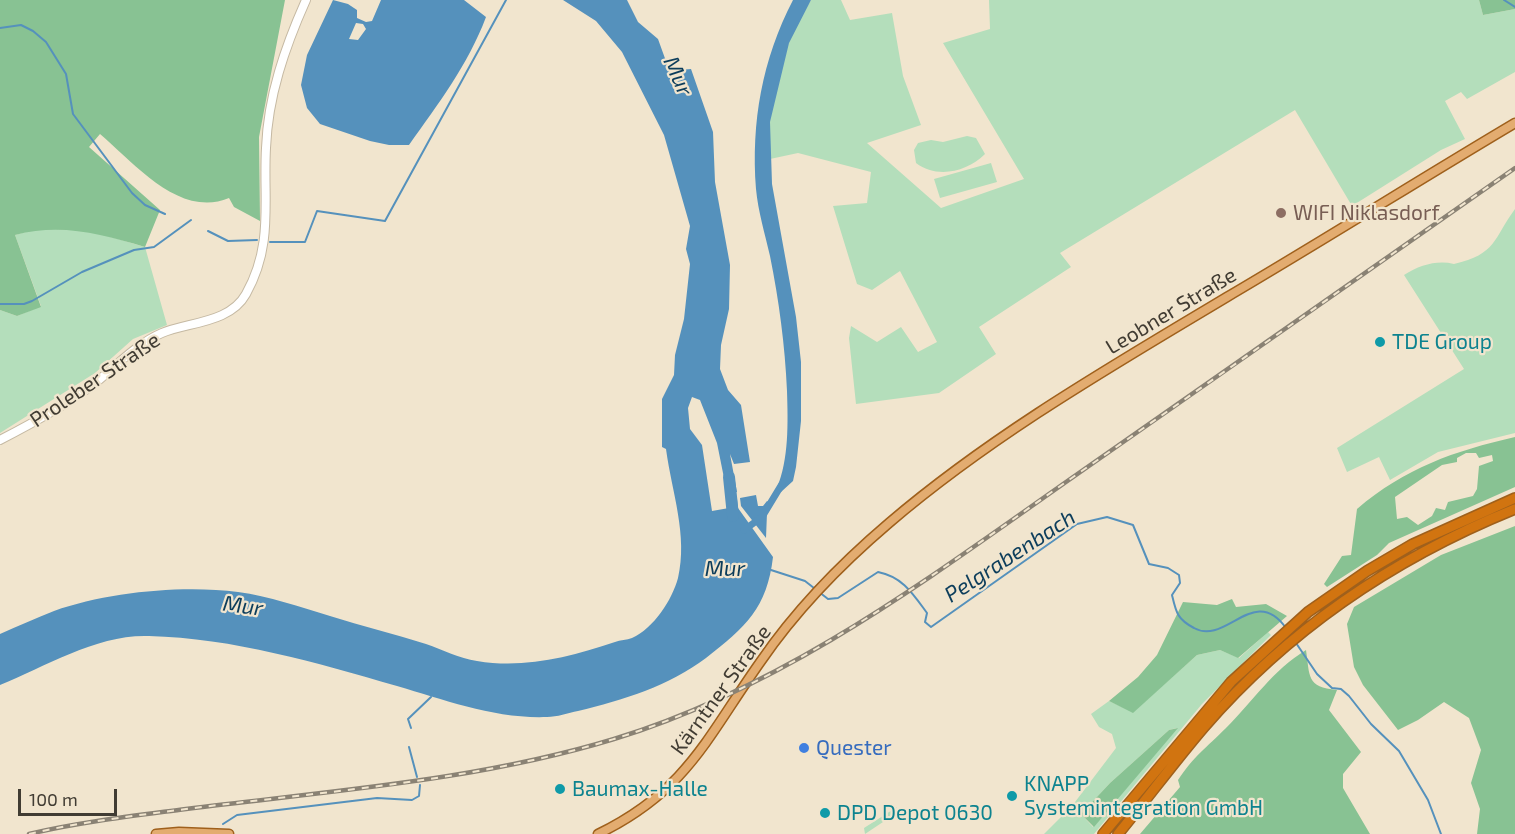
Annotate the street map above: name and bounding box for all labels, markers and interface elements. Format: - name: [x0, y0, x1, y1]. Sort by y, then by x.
- water label: Mur: [658, 52, 698, 100]
- place label: WIFI Niklasdorf: [1293, 200, 1439, 226]
- marker: WIFI Niklasdorf: [1274, 206, 1288, 220]
- street label: Leobner Straße: [1101, 262, 1241, 360]
- street label: Proleber Straße: [25, 327, 165, 433]
- place label: TDE Group: [1392, 329, 1492, 355]
- marker: TDE Group: [1373, 335, 1387, 349]
- water label: Pelgrabenbach: [940, 504, 1080, 608]
- water label: Mur: [705, 556, 745, 582]
- water label: Mur: [221, 590, 265, 622]
- street label: Kärntner Straße: [665, 620, 777, 760]
- place label: Quester: [816, 735, 892, 761]
- marker: Quester: [797, 741, 811, 755]
- place label: KNAPP Systemintegration GmbH: [1024, 771, 1263, 821]
- place label: Baumax-Halle: [572, 776, 708, 802]
- scale bar: [21, 777, 120, 815]
- marker: Baumax-Halle: [553, 782, 567, 796]
- text: 100 m: [29, 788, 78, 810]
- marker: KNAPP Systemintegration GmbH: [1005, 789, 1019, 803]
- place label: DPD Depot 0630: [837, 800, 993, 826]
- marker: DPD Depot 0630: [818, 806, 832, 820]

